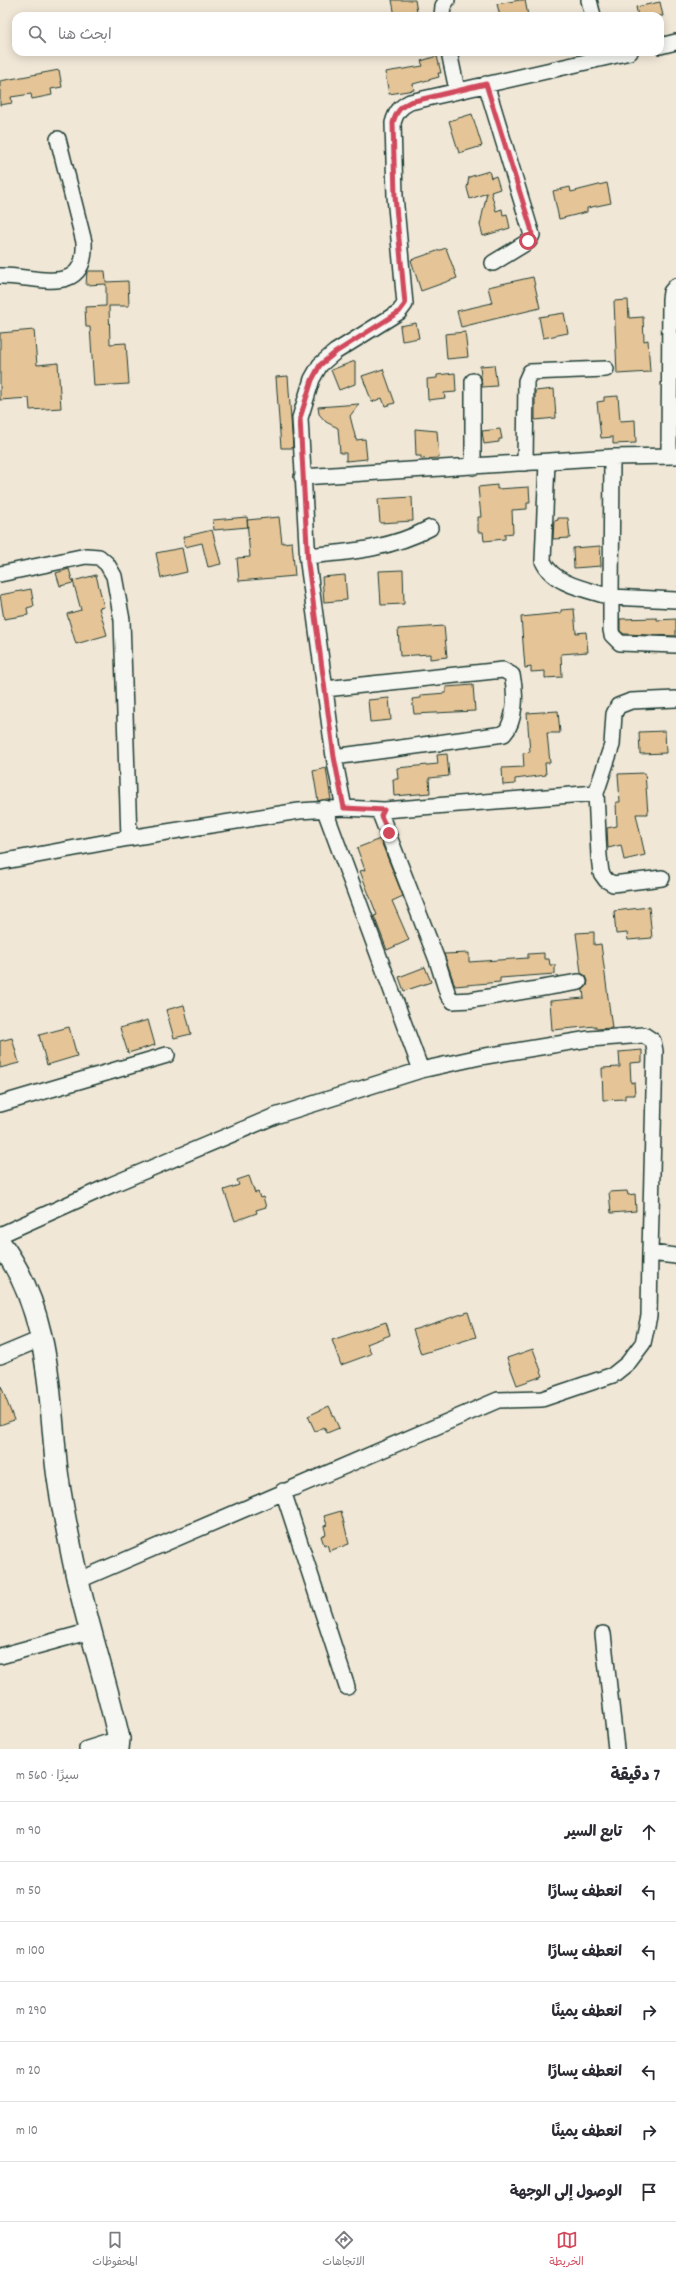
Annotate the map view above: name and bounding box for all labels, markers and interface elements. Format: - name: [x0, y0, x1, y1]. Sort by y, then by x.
- search box: [12, 12, 664, 56]
- icon: search: [26, 23, 48, 45]
- text: ابحث هنا: [58, 25, 112, 47]
- route start: [519, 232, 537, 250]
- route end: [380, 824, 398, 842]
- text: 7 دقيقة: [610, 1765, 660, 1789]
- text: سيرًا · 560 m: [16, 1767, 79, 1786]
- icon: ahead: [638, 1821, 660, 1843]
- text: 90 m: [16, 1822, 41, 1841]
- text: تابع السير: [565, 1822, 622, 1844]
- icon: left: [638, 1881, 660, 1903]
- text: 50 m: [16, 1882, 41, 1901]
- text: انعطف يسارًا: [548, 1882, 622, 1904]
- icon: left: [638, 1941, 660, 1963]
- text: 100 m: [16, 1942, 45, 1961]
- text: انعطف يسارًا: [548, 1942, 622, 1964]
- icon: right: [638, 2001, 660, 2023]
- text: 290 m: [16, 2002, 47, 2021]
- text: انعطف يمينًا: [552, 2002, 622, 2024]
- icon: left: [638, 2061, 660, 2083]
- text: 20 m: [16, 2062, 41, 2081]
- text: انعطف يسارًا: [548, 2062, 622, 2084]
- icon: right: [638, 2121, 660, 2143]
- text: 10 m: [16, 2122, 38, 2141]
- text: انعطف يمينًا: [552, 2122, 622, 2144]
- icon: arrive: [638, 2181, 660, 2203]
- text: الوصول إلى الوجهة: [510, 2182, 622, 2204]
- tab: المحفوظات: [92, 2229, 138, 2271]
- tab: الاتجاهات: [322, 2229, 365, 2271]
- tab: الخريطة: [549, 2229, 584, 2271]

